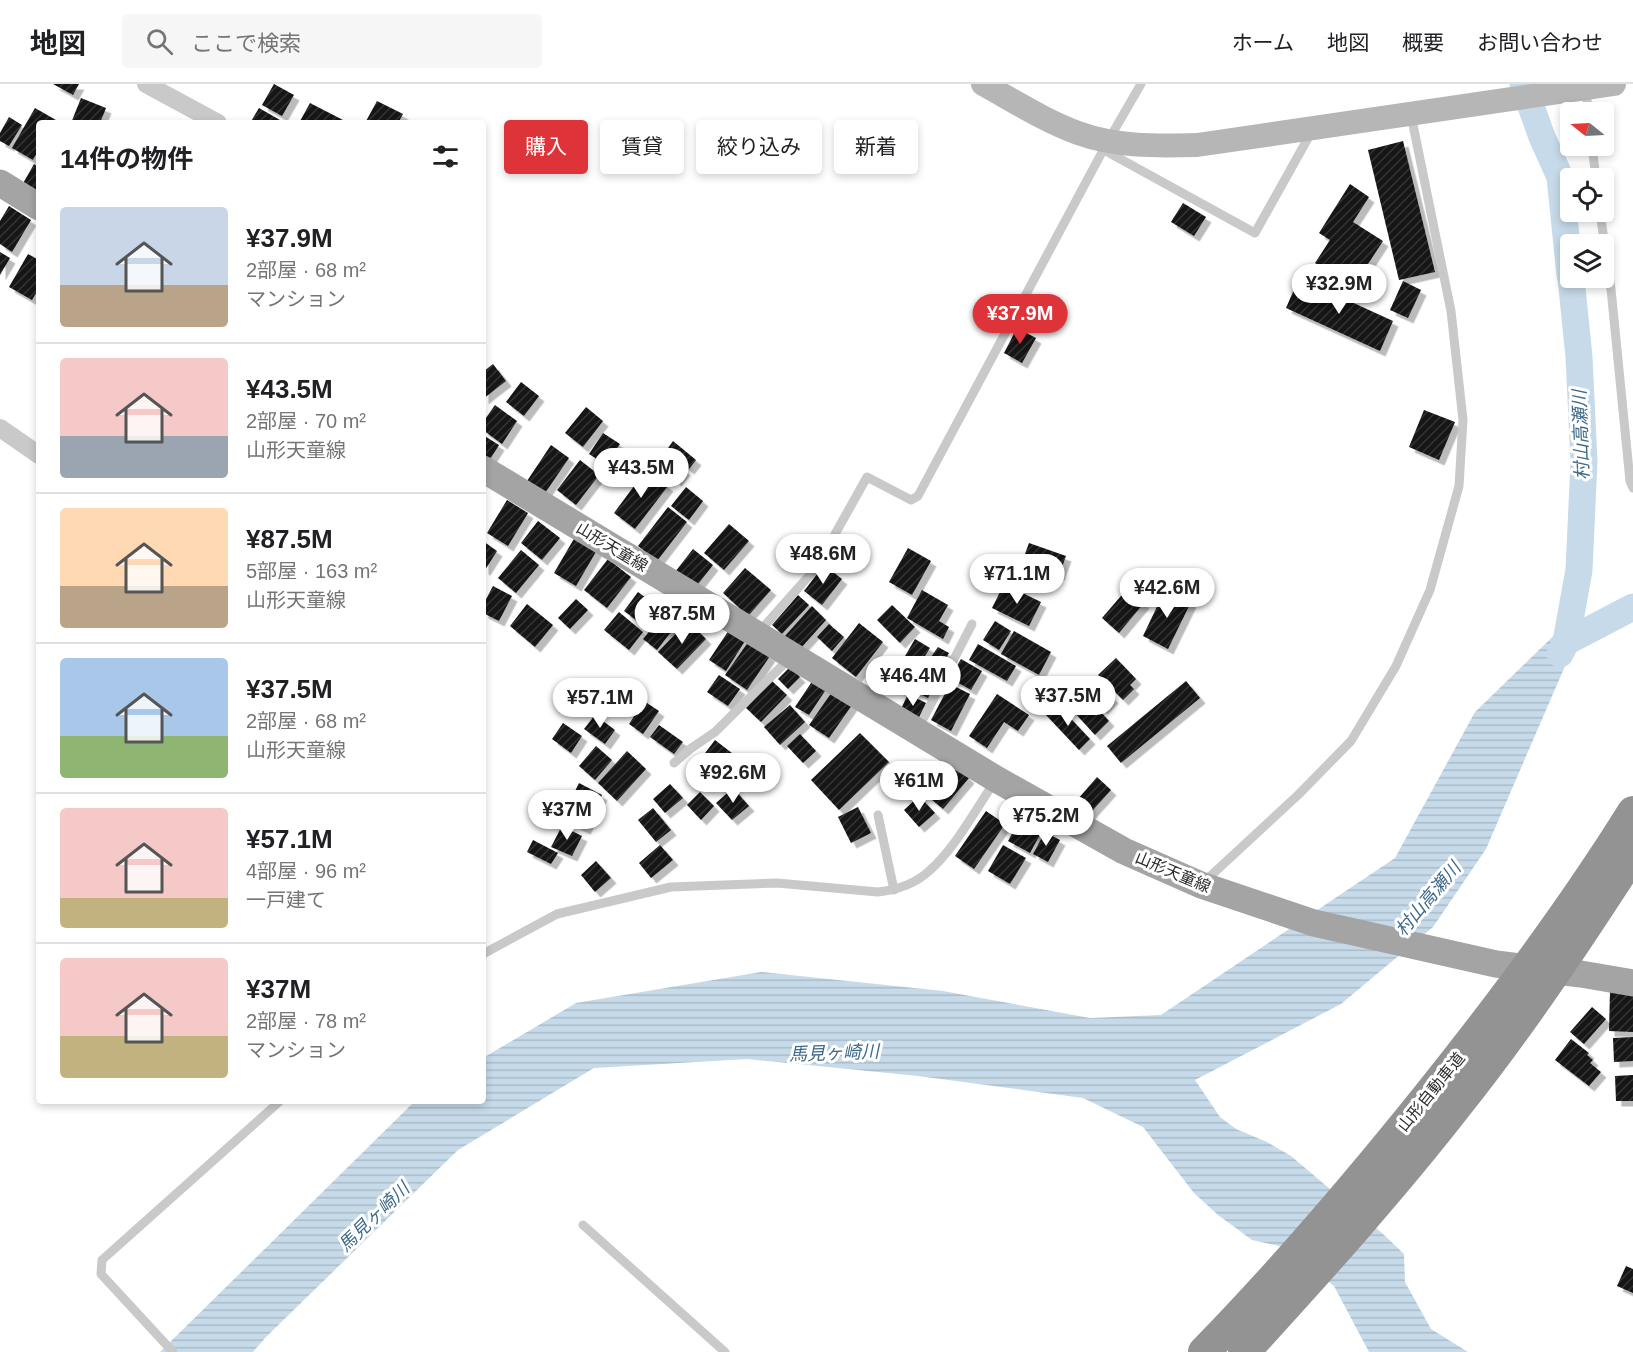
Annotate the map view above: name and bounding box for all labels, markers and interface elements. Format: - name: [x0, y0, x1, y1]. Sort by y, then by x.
- search box: [122, 14, 542, 68]
- icon: search: [143, 25, 176, 58]
- text: 地図: [30, 28, 86, 59]
- text: ここで検索: [191, 31, 301, 56]
- text: ホーム: [1232, 31, 1294, 54]
- text: 地図: [1327, 31, 1369, 54]
- text: 概要: [1402, 31, 1444, 54]
- text: お問い合わせ: [1477, 31, 1603, 54]
- north arrow: [1560, 102, 1614, 156]
- map controls: [1560, 102, 1614, 288]
- chip: 購入: [504, 120, 588, 174]
- chip: 賃貸: [600, 120, 684, 174]
- chip: 絞り込み: [696, 120, 822, 174]
- chip: 新着: [834, 120, 918, 174]
- icon: filters: [429, 140, 462, 173]
- text: 14件の物件: [60, 144, 193, 174]
- button: locate: [1560, 168, 1614, 222]
- text: ¥37.9M: [246, 223, 333, 253]
- icon: home: [108, 231, 180, 303]
- button: layers: [1560, 234, 1614, 288]
- text: 2部屋 · 68 m²: [246, 259, 366, 281]
- pin: ¥32.9M: [1290, 264, 1388, 315]
- text: ¥32.9M: [1306, 272, 1372, 294]
- text: マンション: [246, 288, 346, 310]
- pin: ¥37.9M: [971, 294, 1069, 345]
- text: ¥37.9M: [987, 302, 1053, 324]
- text: ¥43.5M: [246, 374, 333, 404]
- icon: home: [108, 382, 180, 454]
- water label: 村山高瀬川: [1569, 388, 1593, 480]
- text: 2部屋 · 70 m²: [246, 410, 366, 432]
- text: 山形天童線: [246, 439, 346, 461]
- pin: ¥43.5M: [592, 448, 690, 499]
- text: ¥43.5M: [608, 456, 674, 478]
- street label: 山形天童線: [573, 519, 651, 575]
- text: ¥87.5M: [246, 524, 333, 554]
- icon: home: [108, 532, 180, 604]
- pin: ¥48.6M: [774, 534, 872, 585]
- text: ¥48.6M: [790, 542, 856, 564]
- pin: ¥71.1M: [968, 554, 1066, 605]
- text: 5部屋 · 163 m²: [246, 560, 377, 582]
- text: ¥71.1M: [984, 562, 1050, 584]
- pin: ¥42.6M: [1118, 568, 1216, 619]
- text: ¥42.6M: [1134, 576, 1200, 598]
- text: 山形天童線: [246, 589, 346, 611]
- pin: ¥87.5M: [633, 594, 731, 645]
- text: ¥87.5M: [649, 602, 715, 624]
- pin: ¥46.4M: [864, 656, 962, 707]
- text: ¥46.4M: [880, 664, 946, 686]
- text: ¥37.5M: [246, 674, 333, 704]
- pin: ¥37.5M: [1019, 676, 1117, 727]
- pin: ¥57.1M: [551, 678, 649, 729]
- icon: home: [108, 682, 180, 754]
- text: ¥37.5M: [1035, 684, 1101, 706]
- text: ¥57.1M: [567, 686, 633, 708]
- text: 2部屋 · 68 m²: [246, 710, 366, 732]
- text: 山形天童線: [246, 739, 346, 761]
- pin: ¥92.6M: [684, 753, 782, 804]
- text: ¥92.6M: [700, 761, 766, 783]
- pin: ¥61M: [883, 761, 955, 812]
- text: ¥61M: [894, 769, 944, 791]
- pin: ¥37M: [531, 790, 603, 841]
- pin: ¥75.2M: [997, 796, 1095, 847]
- text: ¥37M: [542, 798, 592, 820]
- text: ¥75.2M: [1013, 804, 1079, 826]
- text: ¥57.1M: [246, 824, 333, 854]
- icon: home: [108, 832, 180, 904]
- street label: 山形天童線: [1133, 849, 1213, 895]
- water label: 村山高瀬川: [1391, 857, 1466, 940]
- text: 4部屋 · 96 m²: [246, 860, 366, 882]
- text: 一戸建て: [246, 889, 326, 911]
- text: ¥37M: [246, 974, 311, 1004]
- icon: home: [108, 982, 180, 1054]
- text: 2部屋 · 78 m²: [246, 1010, 366, 1032]
- text: マンション: [246, 1039, 346, 1061]
- water label: 馬見ヶ崎川: [789, 1041, 881, 1065]
- street label: 山形自動車道: [1394, 1049, 1468, 1135]
- water label: 馬見ヶ崎川: [335, 1177, 415, 1255]

